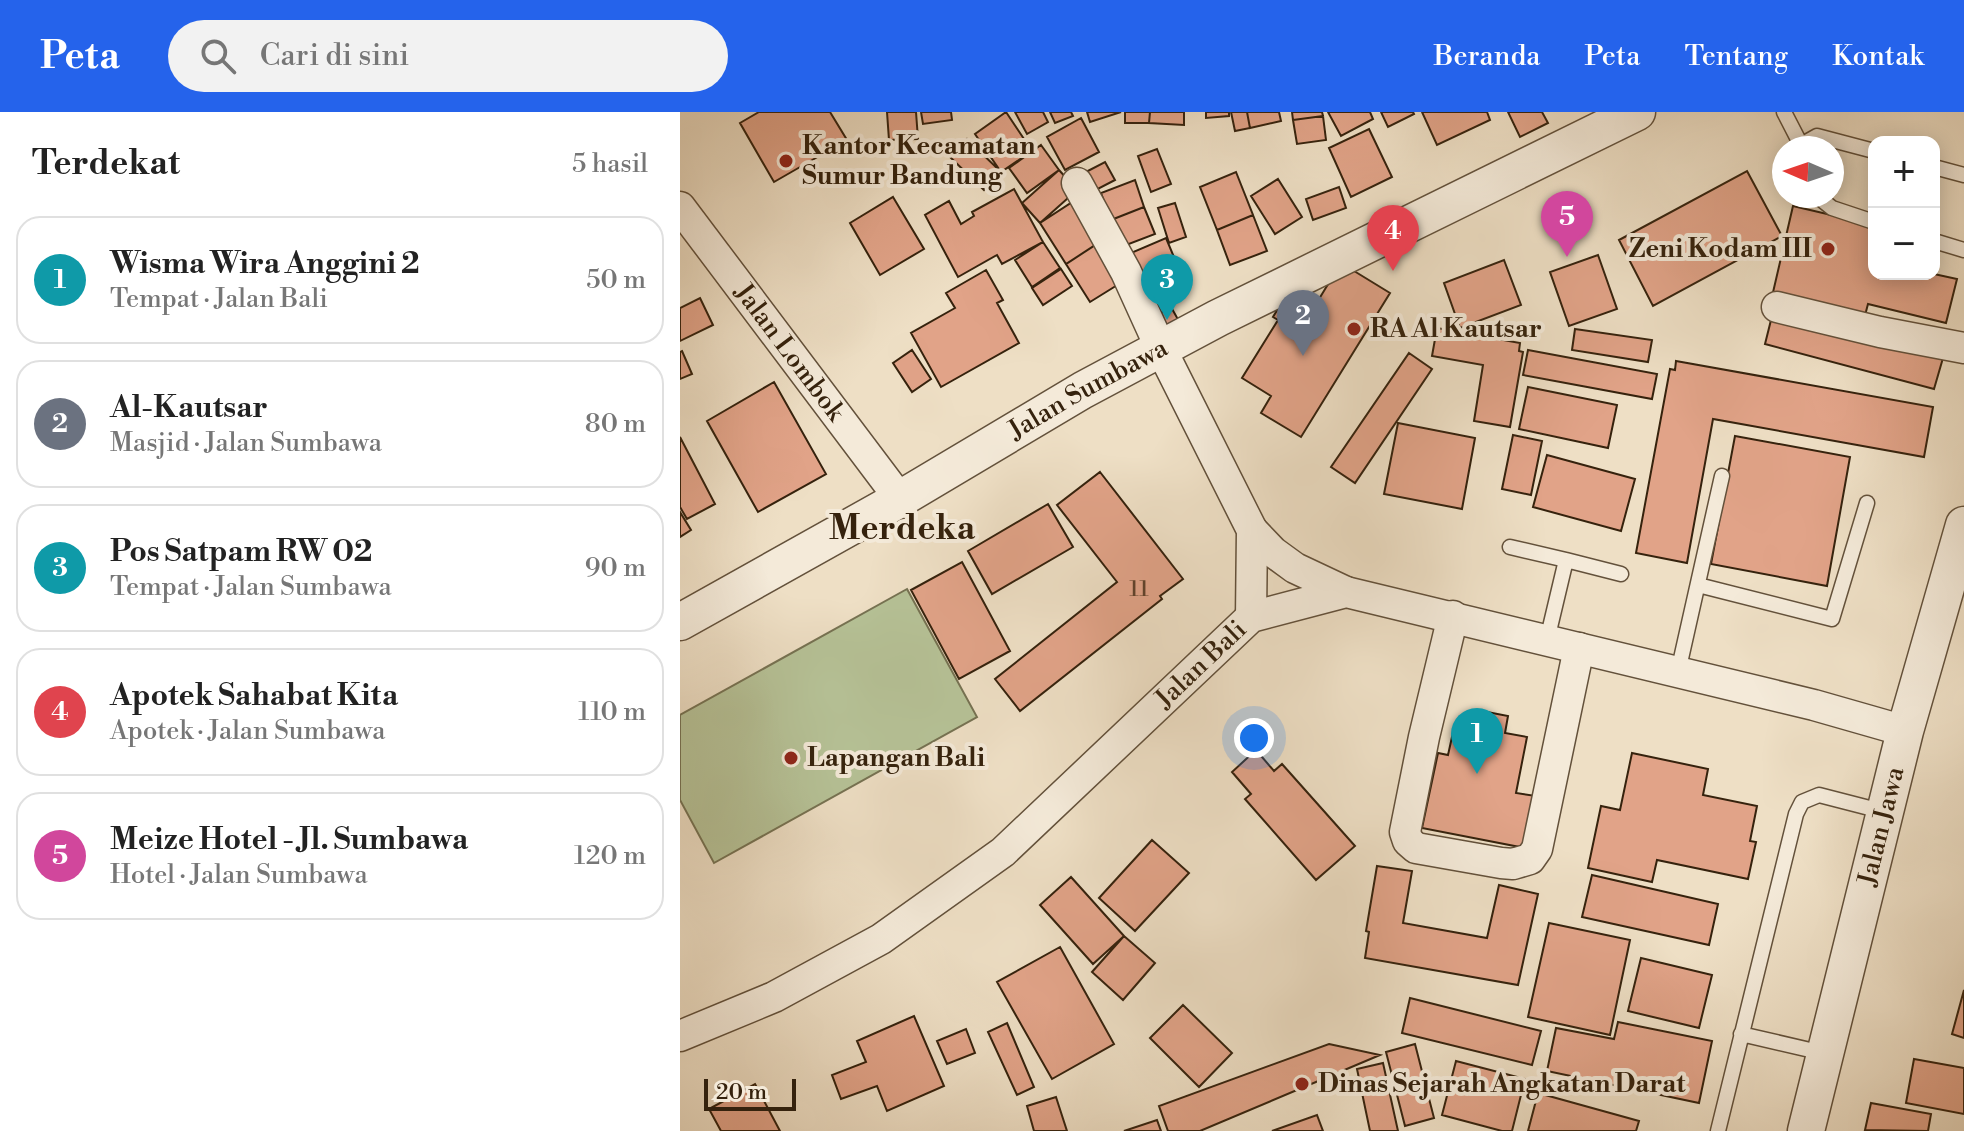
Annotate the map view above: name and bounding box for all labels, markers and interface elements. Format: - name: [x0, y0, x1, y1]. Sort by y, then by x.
- search box: [168, 20, 728, 92]
- text: Peta: [40, 33, 120, 80]
- icon: search: [196, 34, 240, 78]
- text: Cari di sini: [260, 37, 409, 75]
- text: Beranda: [1434, 39, 1540, 74]
- text: Peta: [1584, 39, 1641, 74]
- text: Tentang: [1685, 39, 1788, 74]
- text: Kontak: [1832, 39, 1924, 74]
- place label: Kantor Kecamatan Sumur Bandung: [802, 130, 1036, 192]
- north arrow: [1772, 136, 1844, 208]
- map controls: [1868, 136, 1940, 280]
- button: +: [1868, 136, 1940, 208]
- text: Terdekat: [32, 143, 180, 185]
- text: 5 hasil: [572, 148, 648, 180]
- marker: Kantor Kecamatan Sumur Bandung: [777, 152, 795, 170]
- pin: 5: [1541, 191, 1593, 257]
- pin: 4: [1367, 205, 1419, 271]
- button: −: [1868, 208, 1940, 280]
- place label: Zeni Kodam III: [1629, 233, 1812, 265]
- marker: Zeni Kodam III: [1819, 240, 1837, 258]
- text: Wisma Wira Anggini 2: [110, 245, 420, 283]
- pin: 3: [1141, 254, 1193, 320]
- text: 1: [54, 264, 66, 296]
- text: 50 m: [586, 264, 646, 296]
- street label: Jalan Lombok: [727, 277, 852, 428]
- text: Tempat · Jalan Bali: [110, 283, 328, 315]
- pin: 2: [1277, 290, 1329, 356]
- place label: RA Al Kautsar: [1370, 313, 1542, 345]
- marker: RA Al Kautsar: [1345, 320, 1363, 338]
- street label: Jalan Sumbawa: [1002, 331, 1174, 447]
- text: Al-Kautsar: [110, 389, 268, 427]
- text: 2: [52, 408, 68, 440]
- text: 80 m: [585, 408, 646, 440]
- text: Masjid · Jalan Sumbawa: [110, 427, 382, 459]
- district label: Merdeka: [829, 508, 976, 550]
- text: Pos Satpam RW 02: [110, 533, 372, 571]
- text: 3: [52, 552, 68, 584]
- text: 90 m: [585, 552, 646, 584]
- text: Tempat · Jalan Sumbawa: [110, 571, 392, 603]
- house number: 11: [1129, 576, 1149, 603]
- street label: Jalan Bali: [1148, 614, 1253, 716]
- text: Apotek Sahabat Kita: [110, 677, 398, 715]
- text: 4: [51, 696, 69, 728]
- text: 110 m: [578, 696, 646, 728]
- pin: 1: [1451, 708, 1503, 774]
- text: Apotek · Jalan Sumbawa: [110, 715, 385, 747]
- your location: [1234, 718, 1274, 758]
- place label: Lapangan Bali: [807, 742, 985, 774]
- marker: Lapangan Bali: [782, 749, 800, 767]
- street label: Jalan Jawa: [1851, 763, 1912, 890]
- text: Meize Hotel - Jl. Sumbawa: [110, 821, 468, 859]
- text: 5: [52, 840, 68, 872]
- text: 120 m: [574, 840, 646, 872]
- text: Hotel · Jalan Sumbawa: [110, 859, 368, 891]
- place label: Dinas Sejarah Angkatan Darat: [1318, 1068, 1686, 1100]
- scale bar: [704, 1075, 796, 1111]
- marker: Dinas Sejarah Angkatan Darat: [1293, 1075, 1311, 1093]
- text: 20 m: [716, 1079, 767, 1106]

